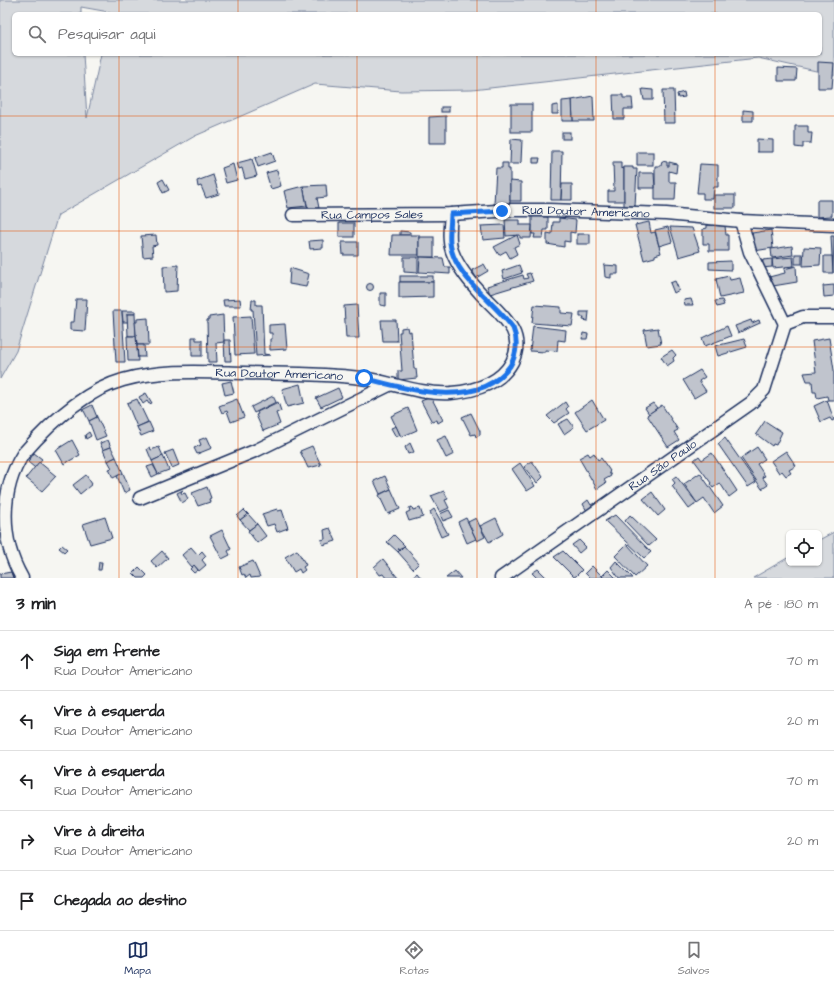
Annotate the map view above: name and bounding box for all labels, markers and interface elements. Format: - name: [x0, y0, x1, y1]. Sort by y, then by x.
- search box: [12, 12, 822, 56]
- icon: search: [26, 23, 48, 45]
- text: Pesquisar aqui: [58, 24, 155, 45]
- street label: Rua Doutor Americano: [522, 201, 650, 222]
- route end: [493, 202, 511, 220]
- street label: Rua Campos Sales: [321, 206, 423, 223]
- street label: Rua Doutor Americano: [215, 364, 344, 385]
- route start: [355, 369, 373, 387]
- street label: Rua São Paulo: [625, 435, 700, 495]
- map controls: [786, 530, 822, 566]
- button: locate: [786, 530, 822, 566]
- text: 3 min: [16, 592, 56, 616]
- text: A pé · 180 m: [744, 595, 818, 613]
- text: Siga em frente: [54, 641, 160, 662]
- icon: ahead: [16, 650, 38, 672]
- text: 70 m: [786, 652, 818, 670]
- text: Rua Doutor Americano: [54, 662, 192, 680]
- text: Vire à esquerda: [54, 701, 164, 722]
- icon: left: [16, 710, 38, 732]
- text: 20 m: [787, 712, 818, 730]
- text: Rua Doutor Americano: [54, 722, 192, 740]
- text: Vire à esquerda: [54, 761, 164, 782]
- icon: left: [16, 770, 38, 792]
- text: 70 m: [786, 772, 818, 790]
- text: Rua Doutor Americano: [54, 782, 192, 800]
- text: Vire à direita: [54, 821, 144, 842]
- icon: right: [16, 830, 38, 852]
- text: 20 m: [787, 832, 818, 850]
- text: Rua Doutor Americano: [54, 842, 192, 860]
- icon: arrive: [16, 890, 38, 912]
- text: Chegada ao destino: [54, 890, 187, 911]
- tab: Mapa: [124, 939, 151, 978]
- tab: Rotas: [400, 939, 429, 978]
- tab: Salvos: [678, 939, 710, 978]

